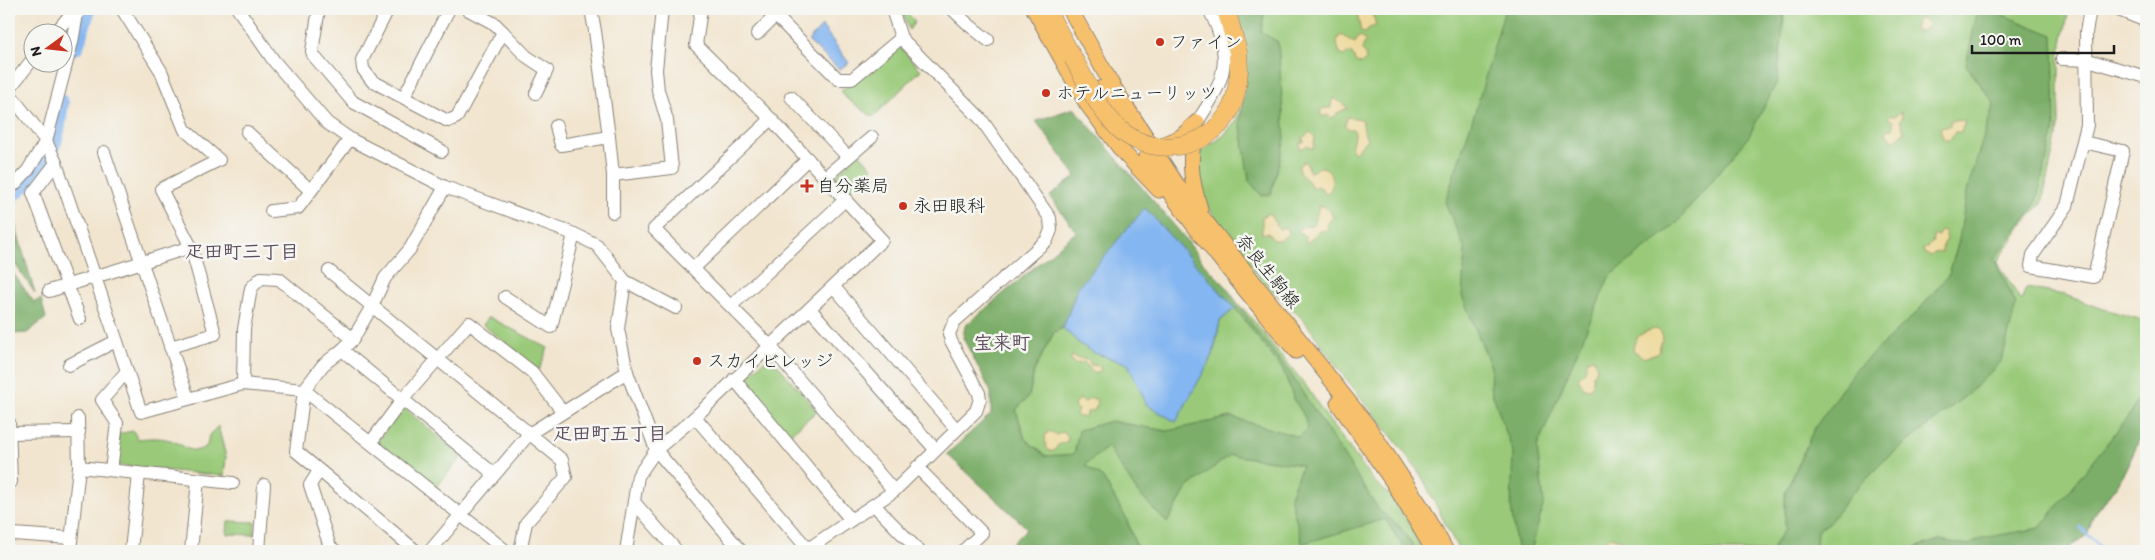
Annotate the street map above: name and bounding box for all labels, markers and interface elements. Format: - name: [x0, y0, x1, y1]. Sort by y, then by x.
- north arrow: [22, 22, 72, 72]
- scale bar: [1972, 22, 2115, 54]
- place label: ファイン: [1170, 31, 1242, 53]
- text: 100 m: [1980, 31, 2022, 49]
- marker: ファイン: [1154, 36, 1166, 48]
- text: N: [26, 44, 45, 58]
- place label: ホテルニューリッツ: [1056, 82, 1217, 104]
- marker: ホテルニューリッツ: [1040, 87, 1052, 99]
- place label: 自分薬局: [817, 175, 889, 197]
- marker: 自分薬局: [801, 180, 813, 192]
- place label: 永田眼科: [913, 195, 985, 217]
- marker: 永田眼科: [897, 200, 909, 212]
- street label: 奈良生駒線: [1231, 229, 1305, 313]
- district label: 疋田町三丁目: [185, 240, 299, 263]
- district label: 宝来町: [973, 331, 1031, 354]
- place label: スカイビレッジ: [707, 350, 833, 372]
- marker: スカイビレッジ: [691, 355, 703, 367]
- district label: 疋田町五丁目: [553, 422, 667, 445]

